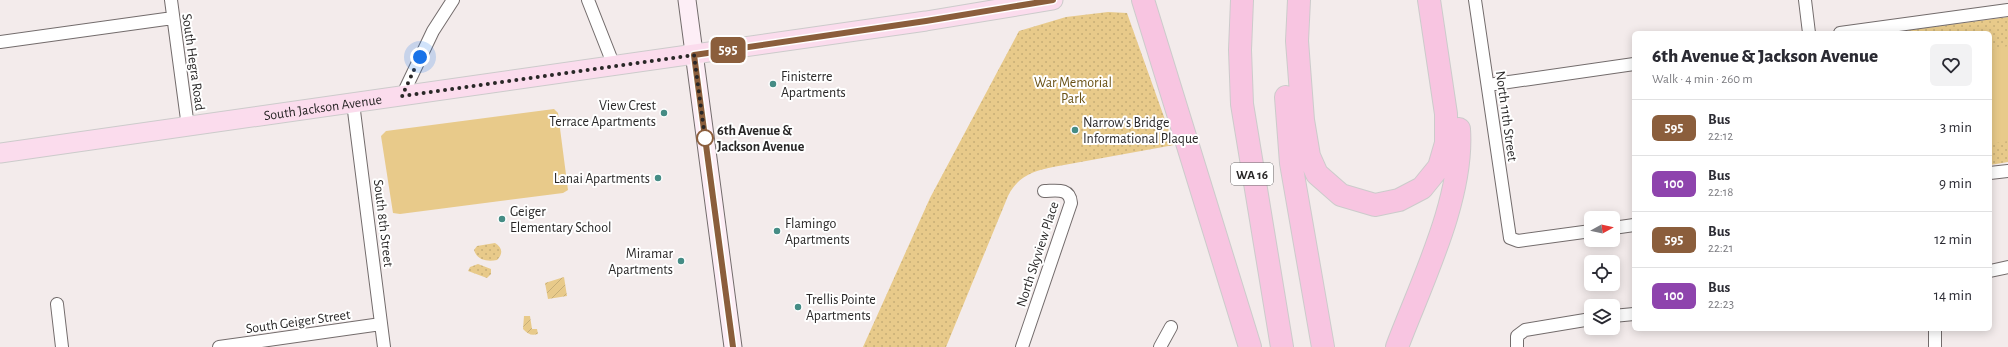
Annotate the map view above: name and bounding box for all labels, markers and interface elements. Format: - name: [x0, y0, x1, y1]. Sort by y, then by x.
- street label: South Hegra Road: [179, 13, 207, 112]
- line badge: 595: [705, 37, 751, 63]
- text: 595: [719, 43, 737, 57]
- button: heart: [1930, 44, 1972, 86]
- your location: [410, 47, 430, 67]
- text: 6th Avenue & Jackson Avenue: [1652, 47, 1878, 66]
- place label: Finisterre Apartments: [781, 70, 846, 100]
- street label: North 11th Street: [1493, 70, 1519, 163]
- text: Walk · 4 min · 260 m: [1652, 73, 1753, 86]
- park label: War Memorial Park: [1034, 76, 1112, 106]
- marker: Finisterre Apartments: [768, 79, 778, 89]
- street label: South Jackson Avenue: [263, 93, 383, 123]
- place label: View Crest Terrace Apartments: [549, 99, 657, 129]
- marker: View Crest Terrace Apartments: [659, 108, 669, 118]
- text: Bus: [1708, 112, 1730, 127]
- place label: Narrow's Bridge Informational Plaque: [1083, 116, 1199, 146]
- text: 3 min: [1940, 120, 1972, 135]
- text: 595: [1665, 121, 1683, 135]
- place label: 6th Avenue & Jackson Avenue: [717, 124, 805, 154]
- marker: Narrow's Bridge Informational Plaque: [1070, 125, 1080, 135]
- marker: 6th Avenue & Jackson Avenue: [696, 129, 714, 147]
- text: 22:12: [1708, 130, 1733, 143]
- road number: WA 16: [1231, 163, 1273, 185]
- text: Bus: [1708, 168, 1730, 183]
- place label: Lanai Apartments: [554, 172, 650, 186]
- marker: Lanai Apartments: [653, 173, 663, 183]
- text: 9 min: [1939, 176, 1972, 191]
- text: 100: [1664, 177, 1684, 191]
- street label: South 8th Street: [371, 179, 395, 268]
- text: 22:18: [1708, 186, 1733, 199]
- street label: North Skyview Place: [1014, 200, 1062, 309]
- place label: Geiger Elementary School: [510, 205, 612, 235]
- north arrow: [1584, 211, 1620, 247]
- map controls: [1584, 211, 1620, 335]
- marker: Geiger Elementary School: [497, 214, 507, 224]
- place label: Flamingo Apartments: [785, 217, 850, 247]
- text: Bus: [1708, 224, 1730, 239]
- marker: Flamingo Apartments: [772, 226, 782, 236]
- text: 12 min: [1934, 232, 1972, 247]
- text: 595: [1665, 233, 1683, 247]
- text: 22:21: [1708, 242, 1733, 255]
- place label: Miramar Apartments: [608, 247, 673, 277]
- button: locate: [1584, 255, 1620, 291]
- marker: Miramar Apartments: [676, 256, 686, 266]
- text: Bus: [1708, 280, 1730, 295]
- text: 14 min: [1934, 288, 1972, 303]
- text: 100: [1664, 289, 1684, 303]
- place label: Trellis Pointe Apartments: [806, 293, 876, 323]
- text: 22:23: [1708, 298, 1734, 311]
- button: layers: [1584, 299, 1620, 335]
- marker: Trellis Pointe Apartments: [793, 302, 803, 312]
- street label: South Geiger Street: [245, 308, 352, 336]

